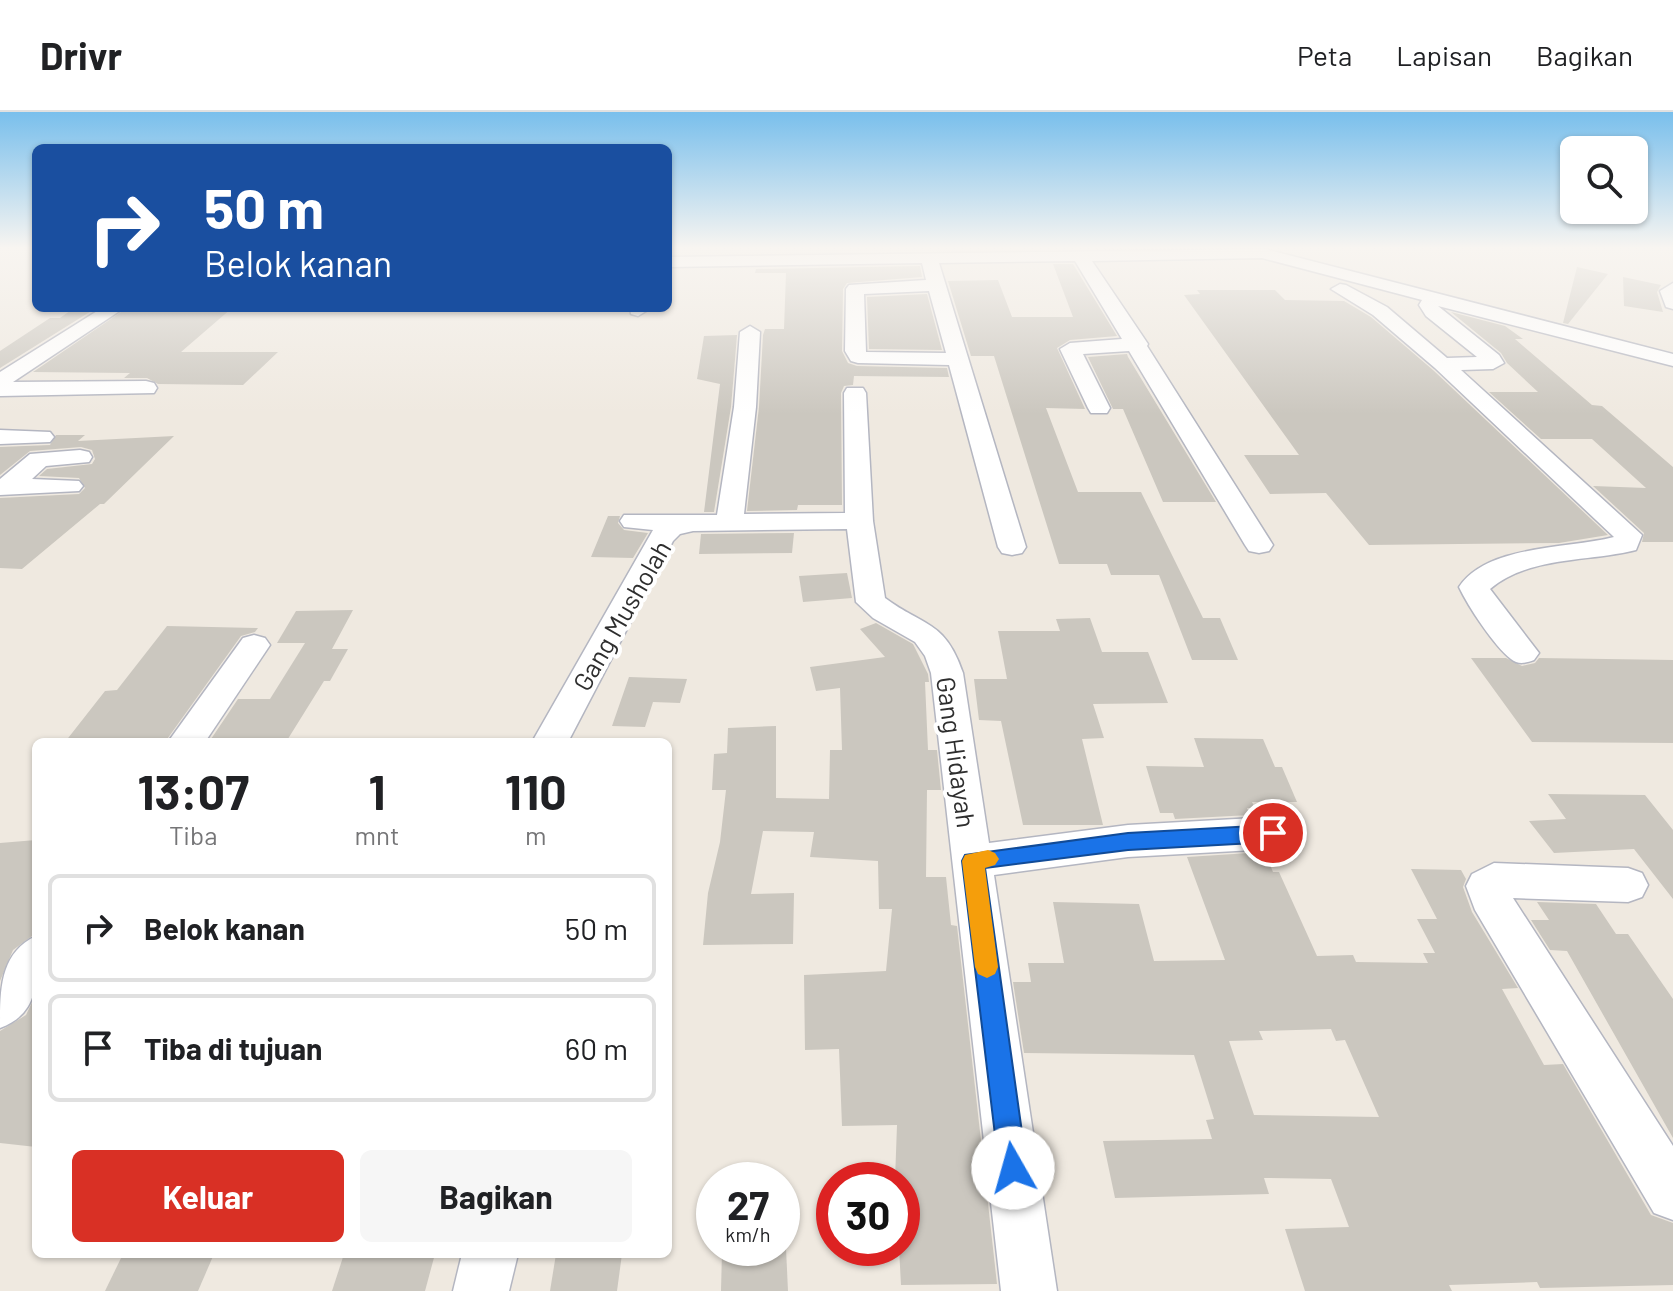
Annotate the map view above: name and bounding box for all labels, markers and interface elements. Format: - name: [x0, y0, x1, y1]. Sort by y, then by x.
- text: Drivr: [40, 32, 122, 78]
- text: Peta: [1297, 38, 1352, 72]
- text: Lapisan: [1396, 38, 1492, 72]
- text: Bagikan: [1536, 38, 1633, 72]
- map controls: [1560, 136, 1648, 224]
- button: search: [1560, 136, 1648, 224]
- text: 50 m: [204, 173, 324, 240]
- icon: right: [72, 176, 176, 280]
- text: Belok kanan: [204, 241, 392, 284]
- street label: Gang Musholah: [565, 534, 677, 696]
- street label: Gang Hidayah: [931, 675, 983, 829]
- text: 13:07: [137, 762, 249, 820]
- text: 1: [368, 762, 385, 820]
- text: 110: [505, 762, 567, 820]
- pin: [1239, 799, 1307, 867]
- icon: arrive: [1251, 811, 1295, 855]
- text: Tiba: [169, 819, 217, 850]
- text: mnt: [354, 819, 399, 850]
- text: m: [525, 819, 546, 850]
- icon: right: [76, 906, 120, 950]
- text: Belok kanan: [144, 910, 305, 946]
- text: 50 m: [565, 910, 628, 946]
- icon: arrive: [76, 1026, 120, 1070]
- text: Tiba di tujuan: [144, 1030, 322, 1066]
- text: 60 m: [565, 1030, 628, 1066]
- position arrow: [971, 1126, 1055, 1210]
- button: Keluar: [72, 1150, 344, 1242]
- button: Bagikan: [360, 1150, 632, 1242]
- speed limit sign: 30: [816, 1162, 920, 1266]
- text: 27: [727, 1180, 769, 1228]
- text: km/h: [725, 1222, 771, 1246]

